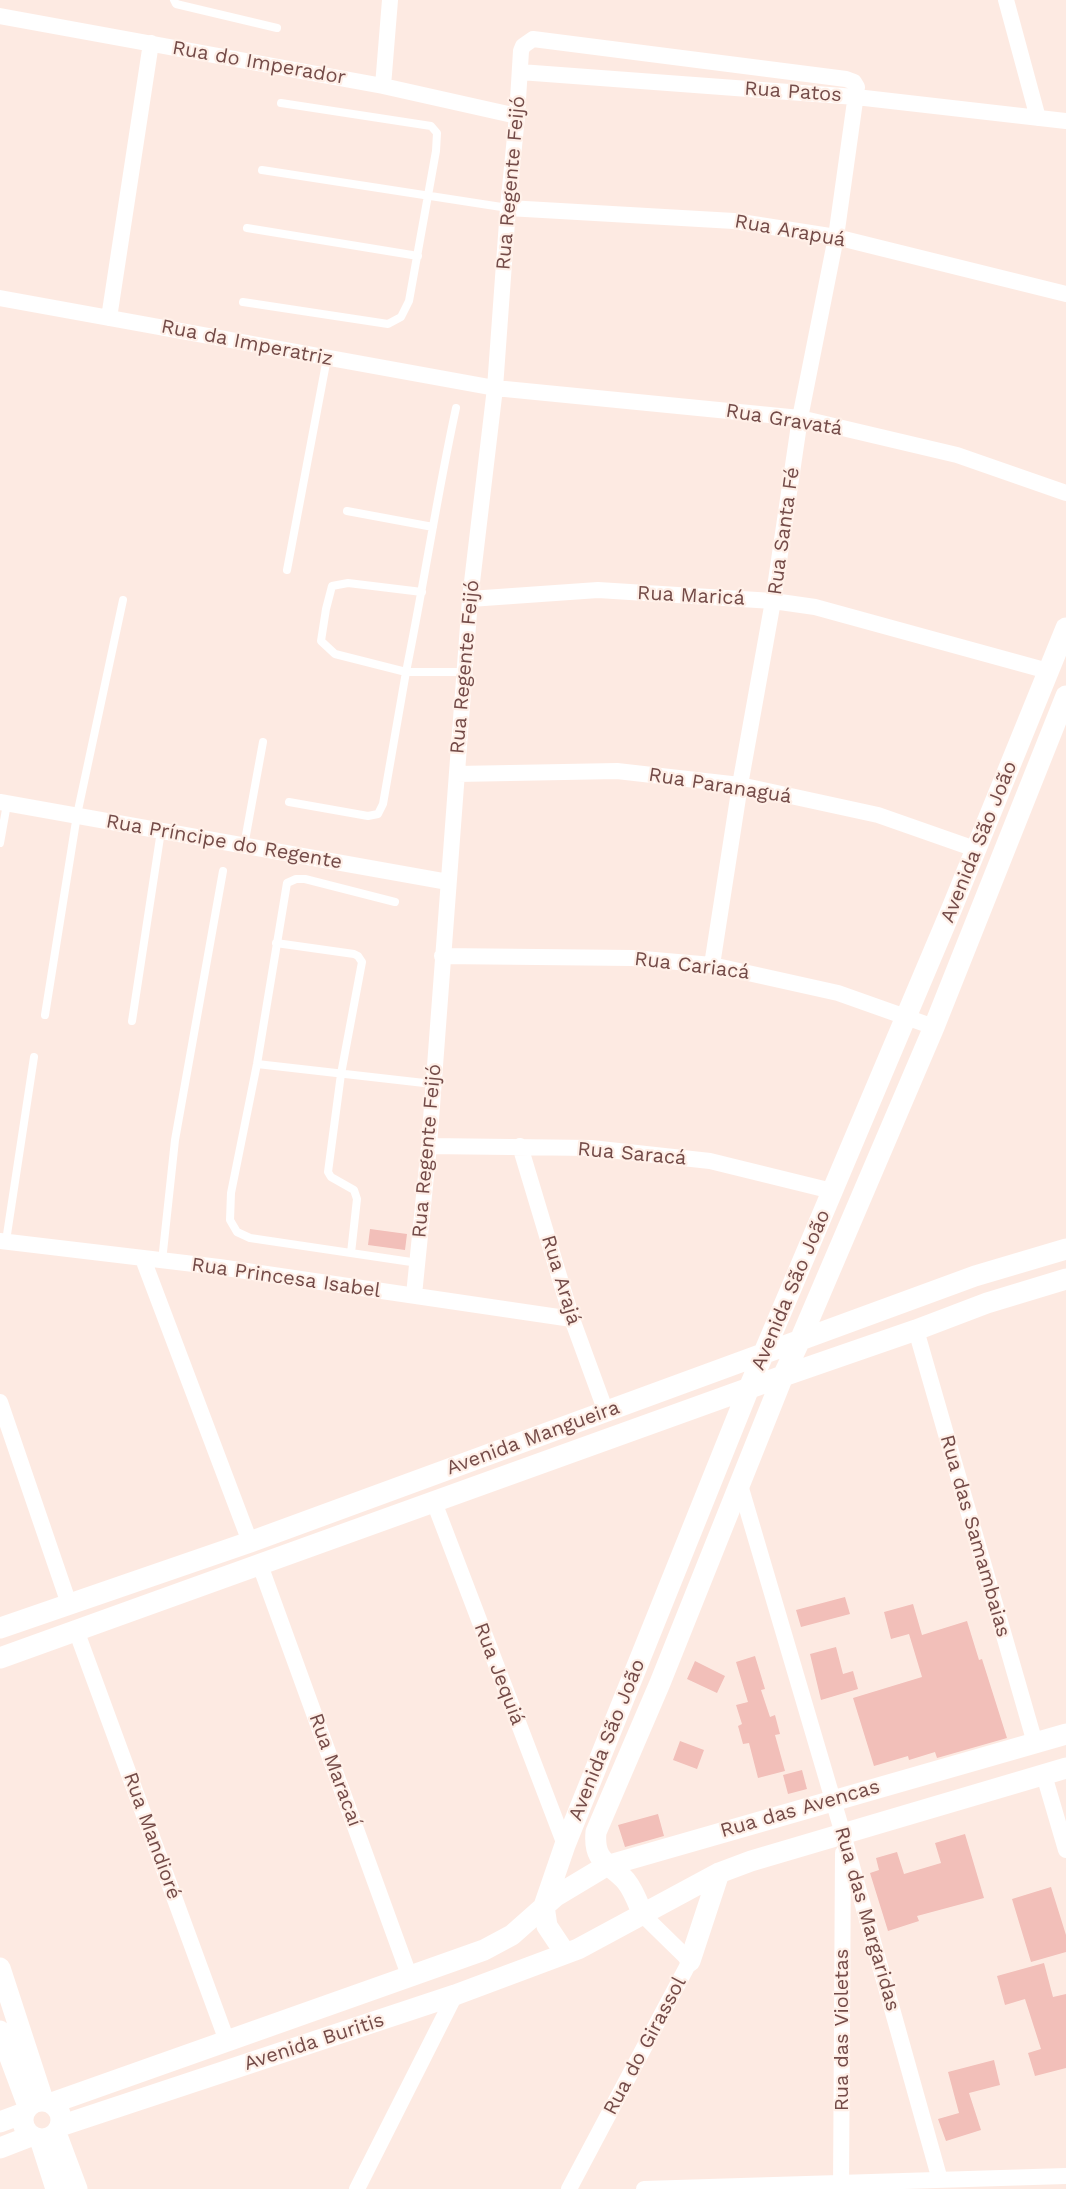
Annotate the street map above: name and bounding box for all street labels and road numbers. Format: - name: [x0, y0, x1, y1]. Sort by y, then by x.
- street label: Rua do Imperador: [170, 36, 348, 90]
- street label: Rua Patos: [743, 77, 843, 107]
- street label: Rua Regente Feijó: [491, 95, 531, 271]
- street label: Rua Arapuá: [733, 209, 847, 253]
- street label: Rua da Imperatriz: [159, 315, 335, 371]
- street label: Rua Gravatá: [724, 399, 844, 441]
- street label: Rua Santa Fé: [763, 466, 805, 596]
- street label: Rua Regente Feijó: [445, 579, 485, 755]
- street label: Rua Maricá: [637, 581, 745, 611]
- street label: Avenida São João: [936, 758, 1022, 926]
- street label: Rua Paranaguá: [647, 763, 793, 809]
- street label: Rua Príncipe do Regente: [104, 809, 344, 875]
- street label: Rua Cariacá: [633, 947, 751, 985]
- street label: Rua Regente Feijó: [407, 1063, 447, 1239]
- street label: Rua Saracá: [577, 1137, 687, 1171]
- street label: Avenida São João: [746, 1206, 836, 1374]
- street label: Rua Arajá: [536, 1232, 586, 1328]
- street label: Rua Princesa Isabel: [190, 1253, 382, 1303]
- street label: Avenida Mangueira: [443, 1396, 623, 1480]
- street label: Rua das Samambaias: [935, 1432, 1015, 1640]
- street label: Rua Jequiá: [468, 1619, 530, 1729]
- street label: Avenida São João: [564, 1656, 650, 1824]
- street label: Rua Maracaí: [303, 1710, 367, 1830]
- street label: Rua Mandioré: [118, 1769, 186, 1903]
- street label: Rua das Avencas: [718, 1775, 882, 1843]
- street label: Rua das Margaridas: [829, 1824, 905, 2014]
- street label: Rua das Violetas: [830, 1949, 854, 2111]
- street label: Rua do Girassol: [598, 1973, 692, 2119]
- street label: Avenida Buritis: [241, 2008, 387, 2076]

